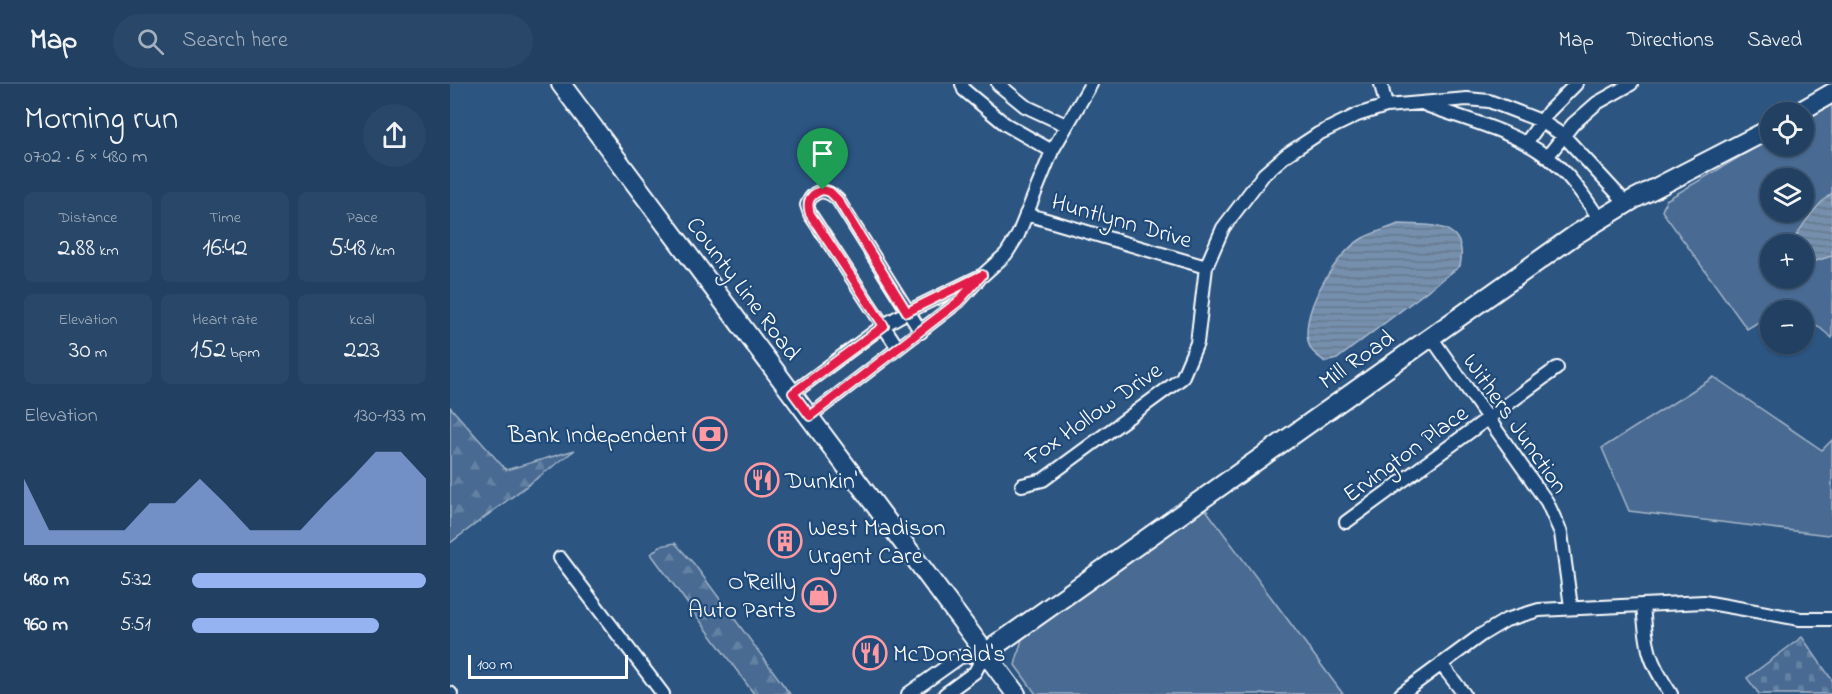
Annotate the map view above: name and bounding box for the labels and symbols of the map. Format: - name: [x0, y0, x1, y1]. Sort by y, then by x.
- pin: [797, 128, 848, 190]
- street label: Huntlynn Drive: [1047, 186, 1196, 260]
- street label: County Line Road: [675, 210, 808, 370]
- street label: Mill Road: [1313, 322, 1403, 400]
- street label: Withers Junction: [1452, 347, 1575, 502]
- street label: Fox Hollow Drive: [1018, 354, 1171, 476]
- street label: Ervington Place: [1337, 397, 1477, 513]
- bank icon: Bank Independent: [692, 416, 728, 452]
- place label: Bank Independent: [507, 419, 687, 454]
- restaurant icon: Dunkin': [744, 462, 780, 498]
- place label: Dunkin': [784, 465, 858, 500]
- place label: West Madison Urgent Care: [808, 512, 946, 575]
- building icon: West Madison Urgent Care: [767, 523, 803, 559]
- place label: O'Reilly Auto Parts: [688, 566, 796, 629]
- shop icon: O'Reilly Auto Parts: [801, 577, 837, 613]
- restaurant icon: McDonald's: [852, 635, 888, 671]
- place label: McDonald's: [893, 638, 1005, 673]
- scale bar: [468, 652, 628, 680]

